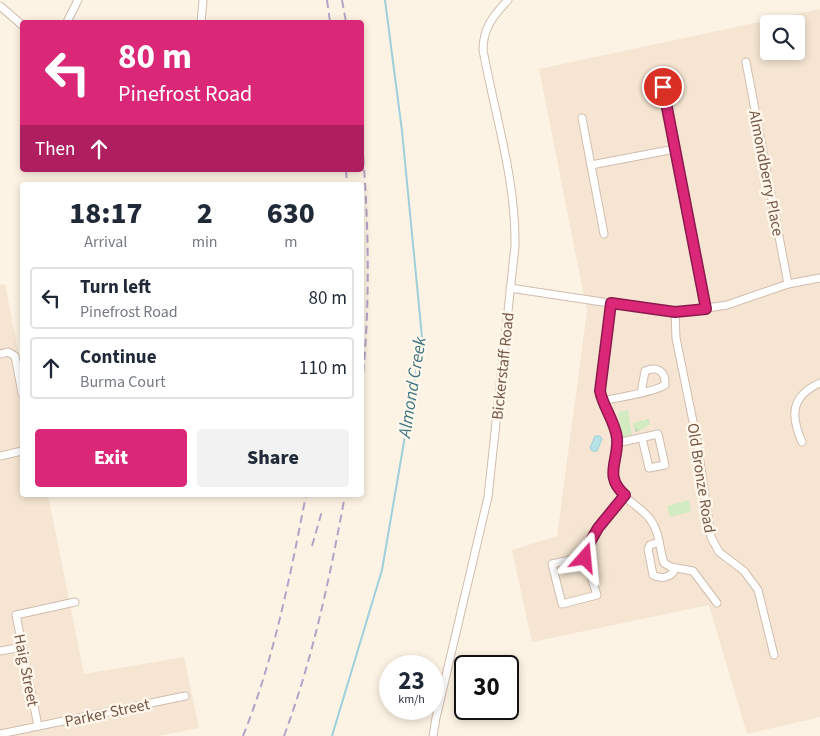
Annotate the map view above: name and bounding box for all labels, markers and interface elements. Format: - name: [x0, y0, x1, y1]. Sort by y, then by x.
- map controls: [760, 15, 805, 60]
- button: search: [760, 15, 805, 60]
- text: 80 m: [118, 32, 192, 82]
- icon: left: [35, 40, 100, 105]
- pin: [642, 66, 684, 108]
- icon: arrive: [649, 73, 677, 101]
- text: Pinefrost Road: [118, 78, 252, 110]
- street label: Almondberry Place: [743, 109, 789, 238]
- icon: ahead: [85, 135, 113, 163]
- text: Then: [35, 136, 75, 163]
- text: 18:17: [69, 192, 143, 235]
- text: 2: [197, 192, 213, 235]
- text: 630: [267, 192, 315, 235]
- text: Arrival: [84, 231, 127, 253]
- text: min: [192, 231, 218, 253]
- text: m: [284, 231, 297, 253]
- text: Turn left: [80, 274, 151, 301]
- icon: left: [37, 284, 65, 312]
- text: 80 m: [309, 285, 347, 312]
- text: Pinefrost Road: [80, 301, 178, 323]
- street label: Bickerstaff Road: [486, 311, 520, 421]
- water label: Almond Creek: [392, 334, 433, 440]
- text: Continue: [80, 344, 157, 371]
- icon: ahead: [37, 354, 65, 382]
- text: 110 m: [299, 355, 347, 382]
- text: Burma Court: [80, 371, 166, 393]
- street label: Old Bronze Road: [681, 422, 721, 535]
- button: Exit: [35, 429, 187, 487]
- button: Share: [197, 429, 349, 487]
- position arrow: [558, 531, 610, 583]
- street label: Haig Street: [8, 632, 44, 709]
- speed limit sign: 30: [454, 655, 519, 720]
- text: 23: [398, 663, 425, 699]
- text: km/h: [398, 691, 425, 708]
- street label: Parker Street: [63, 693, 152, 733]

